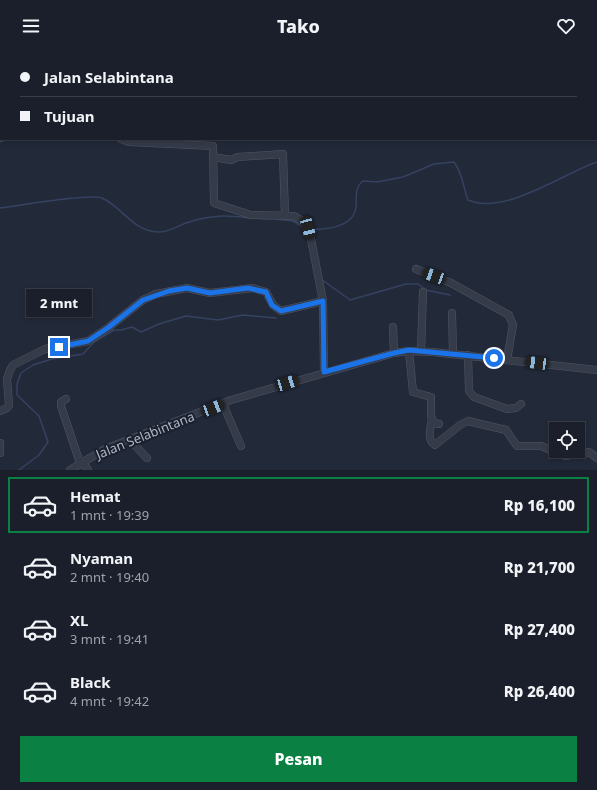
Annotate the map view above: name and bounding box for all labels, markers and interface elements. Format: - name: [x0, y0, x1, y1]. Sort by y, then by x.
- text: Tako: [277, 14, 320, 38]
- icon: menu: [20, 15, 42, 37]
- icon: heart: [555, 15, 577, 37]
- text: Jalan Selabintana: [44, 67, 174, 87]
- text: Tujuan: [44, 106, 95, 126]
- car: [299, 215, 317, 241]
- car: [421, 266, 447, 286]
- callout: 2 mnt: [26, 289, 92, 317]
- text: 2 mnt: [40, 294, 78, 312]
- route end: [50, 338, 68, 356]
- route start: [485, 349, 503, 367]
- car: [524, 356, 550, 370]
- car: [274, 374, 300, 392]
- car: [200, 398, 226, 418]
- street label: Jalan Selabintana: [91, 407, 197, 464]
- map controls: [549, 422, 585, 458]
- button: locate: [549, 422, 585, 458]
- text: Hemat: [70, 486, 121, 506]
- icon: car: [22, 487, 58, 523]
- text: Rp 16,100: [504, 495, 575, 515]
- text: 1 mnt · 19:39: [70, 506, 149, 524]
- text: Nyaman: [70, 548, 133, 568]
- icon: car: [22, 549, 58, 585]
- text: Rp 21,700: [504, 557, 575, 577]
- text: 2 mnt · 19:40: [70, 568, 149, 586]
- text: XL: [70, 610, 88, 630]
- icon: car: [22, 611, 58, 647]
- text: Rp 27,400: [504, 619, 575, 639]
- text: 3 mnt · 19:41: [70, 630, 149, 648]
- text: Black: [70, 672, 110, 692]
- icon: car: [22, 673, 58, 709]
- text: Rp 26,400: [504, 681, 575, 701]
- text: 4 mnt · 19:42: [70, 692, 149, 710]
- button: Pesan: [20, 736, 577, 782]

